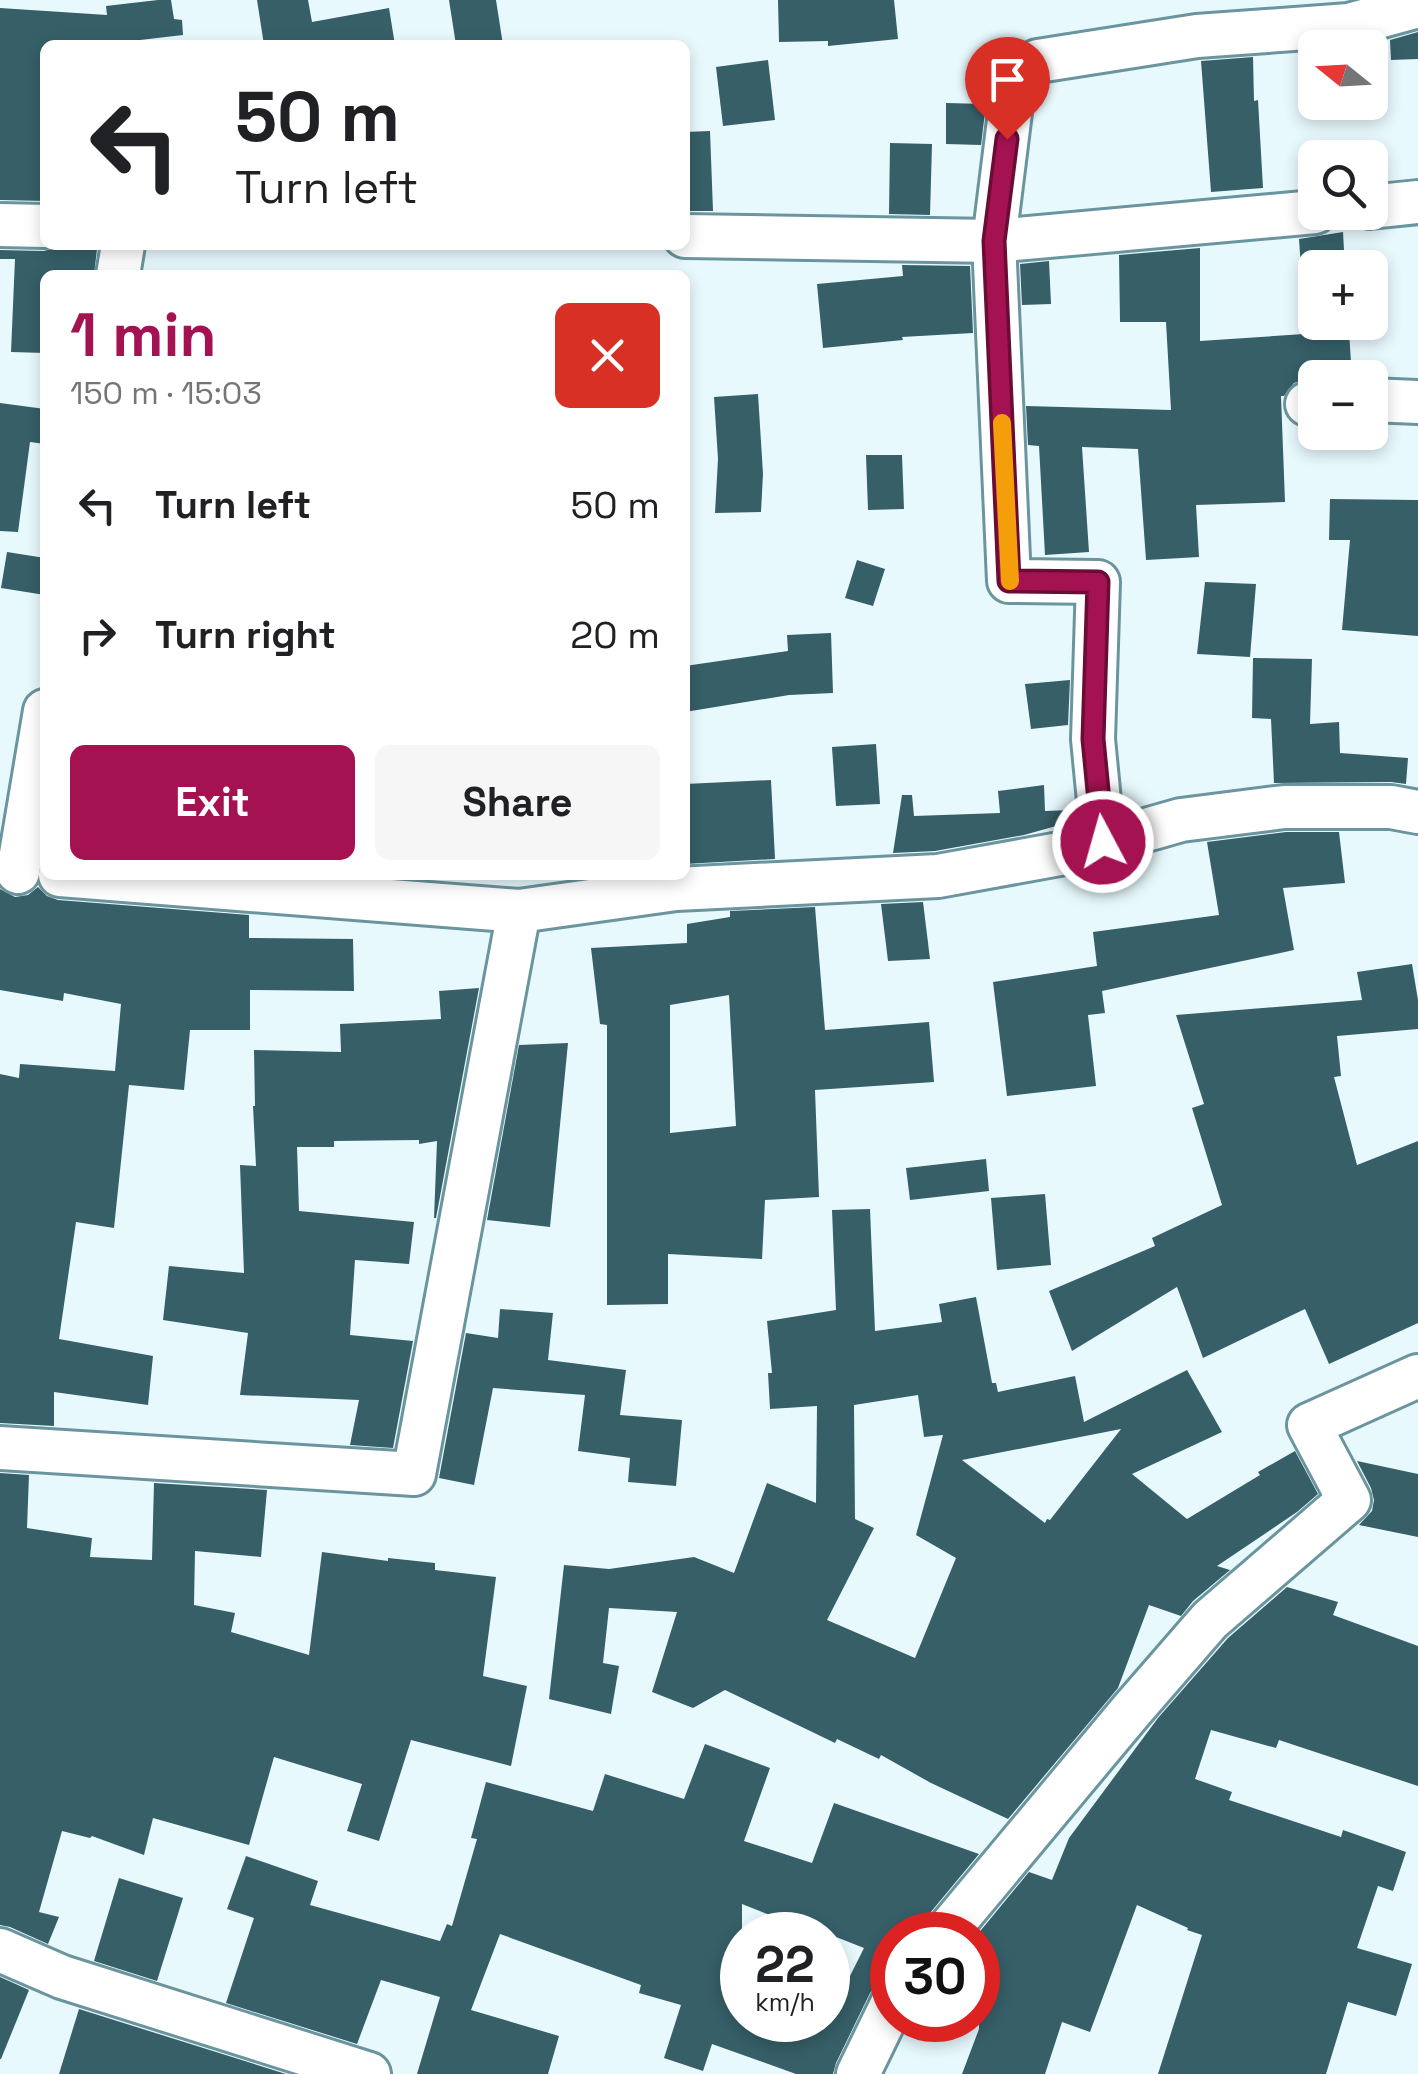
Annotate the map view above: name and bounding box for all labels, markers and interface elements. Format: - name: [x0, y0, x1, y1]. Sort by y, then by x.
- north arrow: [1298, 30, 1388, 120]
- map controls: [1298, 30, 1388, 450]
- pin: [965, 37, 1050, 140]
- icon: arrive: [980, 52, 1035, 107]
- text: 50 m: [235, 72, 400, 161]
- icon: left: [70, 80, 200, 210]
- button: search: [1298, 140, 1388, 230]
- text: Turn left: [235, 159, 418, 216]
- button: +: [1298, 250, 1388, 340]
- text: 1 min: [70, 297, 217, 374]
- button: close: [555, 303, 660, 408]
- button: −: [1298, 360, 1388, 450]
- text: 150 m · 15:03: [70, 373, 262, 413]
- icon: left: [70, 478, 125, 533]
- text: Turn left: [155, 481, 311, 529]
- text: 50 m: [570, 481, 660, 529]
- icon: right: [70, 608, 125, 663]
- text: Turn right: [155, 611, 336, 659]
- text: 20 m: [570, 611, 660, 659]
- button: Exit: [70, 745, 355, 860]
- button: Share: [375, 745, 660, 860]
- position arrow: [1051, 790, 1155, 894]
- speed limit sign: 30: [870, 1912, 1000, 2042]
- text: 22: [755, 1933, 815, 1997]
- text: km/h: [755, 1986, 815, 2018]

